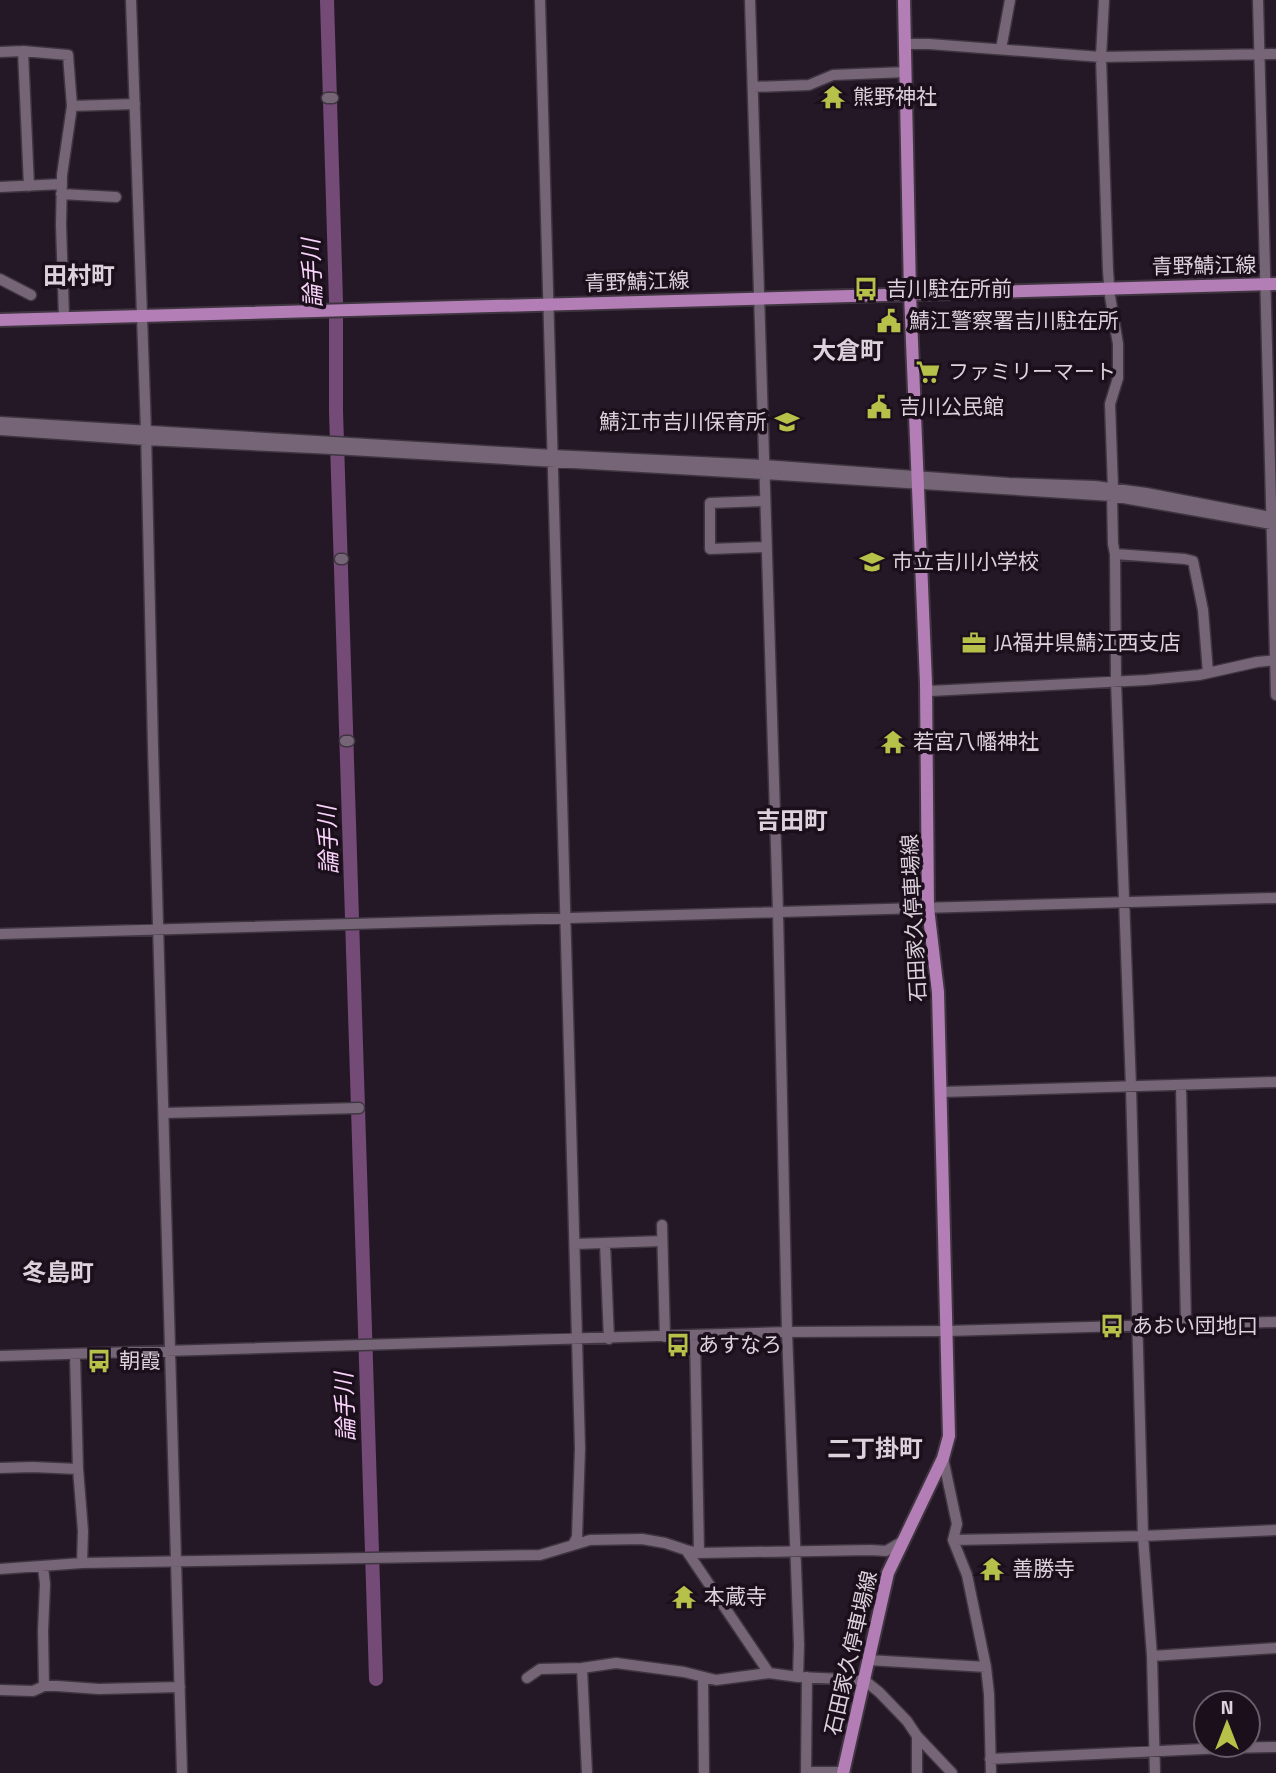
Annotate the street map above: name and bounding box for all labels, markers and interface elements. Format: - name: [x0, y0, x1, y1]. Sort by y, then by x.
- place label: 熊野神社: [853, 80, 937, 112]
- temple icon: 熊野神社: [819, 83, 847, 111]
- water label: 論手川: [293, 235, 330, 308]
- street label: 青野鯖江線: [1151, 248, 1257, 282]
- district label: 田村町: [43, 257, 115, 293]
- street label: 青野鯖江線: [584, 263, 690, 299]
- place label: 吉川駐在所前: [886, 272, 1012, 304]
- bus stop icon: 吉川駐在所前: [852, 275, 880, 303]
- place label: 鯖江警察署吉川駐在所: [909, 304, 1119, 336]
- public building icon: 鯖江警察署吉川駐在所: [875, 307, 903, 335]
- district label: 大倉町: [812, 332, 884, 368]
- place label: ファミリーマート: [948, 355, 1116, 387]
- supermarket icon: ファミリーマート: [914, 358, 942, 386]
- place label: 吉川公民館: [899, 390, 1004, 422]
- public building icon: 吉川公民館: [865, 393, 893, 421]
- place label: 鯖江市吉川保育所: [599, 405, 767, 437]
- school or university icon: 鯖江市吉川保育所: [773, 408, 801, 436]
- place label: 市立吉川小学校: [892, 545, 1039, 577]
- school or university icon: 市立吉川小学校: [858, 548, 886, 576]
- place label: JA福井県鯖江西支店: [994, 626, 1181, 658]
- office icon: JA福井県鯖江西支店: [960, 629, 988, 657]
- place label: 若宮八幡神社: [913, 725, 1039, 757]
- temple icon: 若宮八幡神社: [879, 728, 907, 756]
- water label: 論手川: [309, 802, 346, 875]
- district label: 吉田町: [756, 802, 828, 838]
- street label: 石田家久停車場線: [893, 833, 933, 1003]
- district label: 冬島町: [22, 1254, 94, 1290]
- place label: あおい団地口: [1132, 1309, 1258, 1341]
- bus stop icon: あおい団地口: [1098, 1312, 1126, 1340]
- place label: あすなろ: [698, 1328, 782, 1360]
- bus stop icon: あすなろ: [664, 1331, 692, 1359]
- place label: 朝霞: [119, 1344, 161, 1376]
- bus stop icon: 朝霞: [85, 1347, 113, 1375]
- water label: 論手川: [326, 1369, 363, 1442]
- district label: 二丁掛町: [827, 1430, 923, 1466]
- place label: 善勝寺: [1012, 1552, 1075, 1584]
- temple icon: 善勝寺: [978, 1555, 1006, 1583]
- street label: 石田家久停車場線: [816, 1567, 885, 1738]
- place label: 本蔵寺: [704, 1580, 767, 1612]
- temple icon: 本蔵寺: [670, 1583, 698, 1611]
- north arrow: [1192, 1689, 1262, 1759]
- text: N: [1220, 1692, 1234, 1721]

